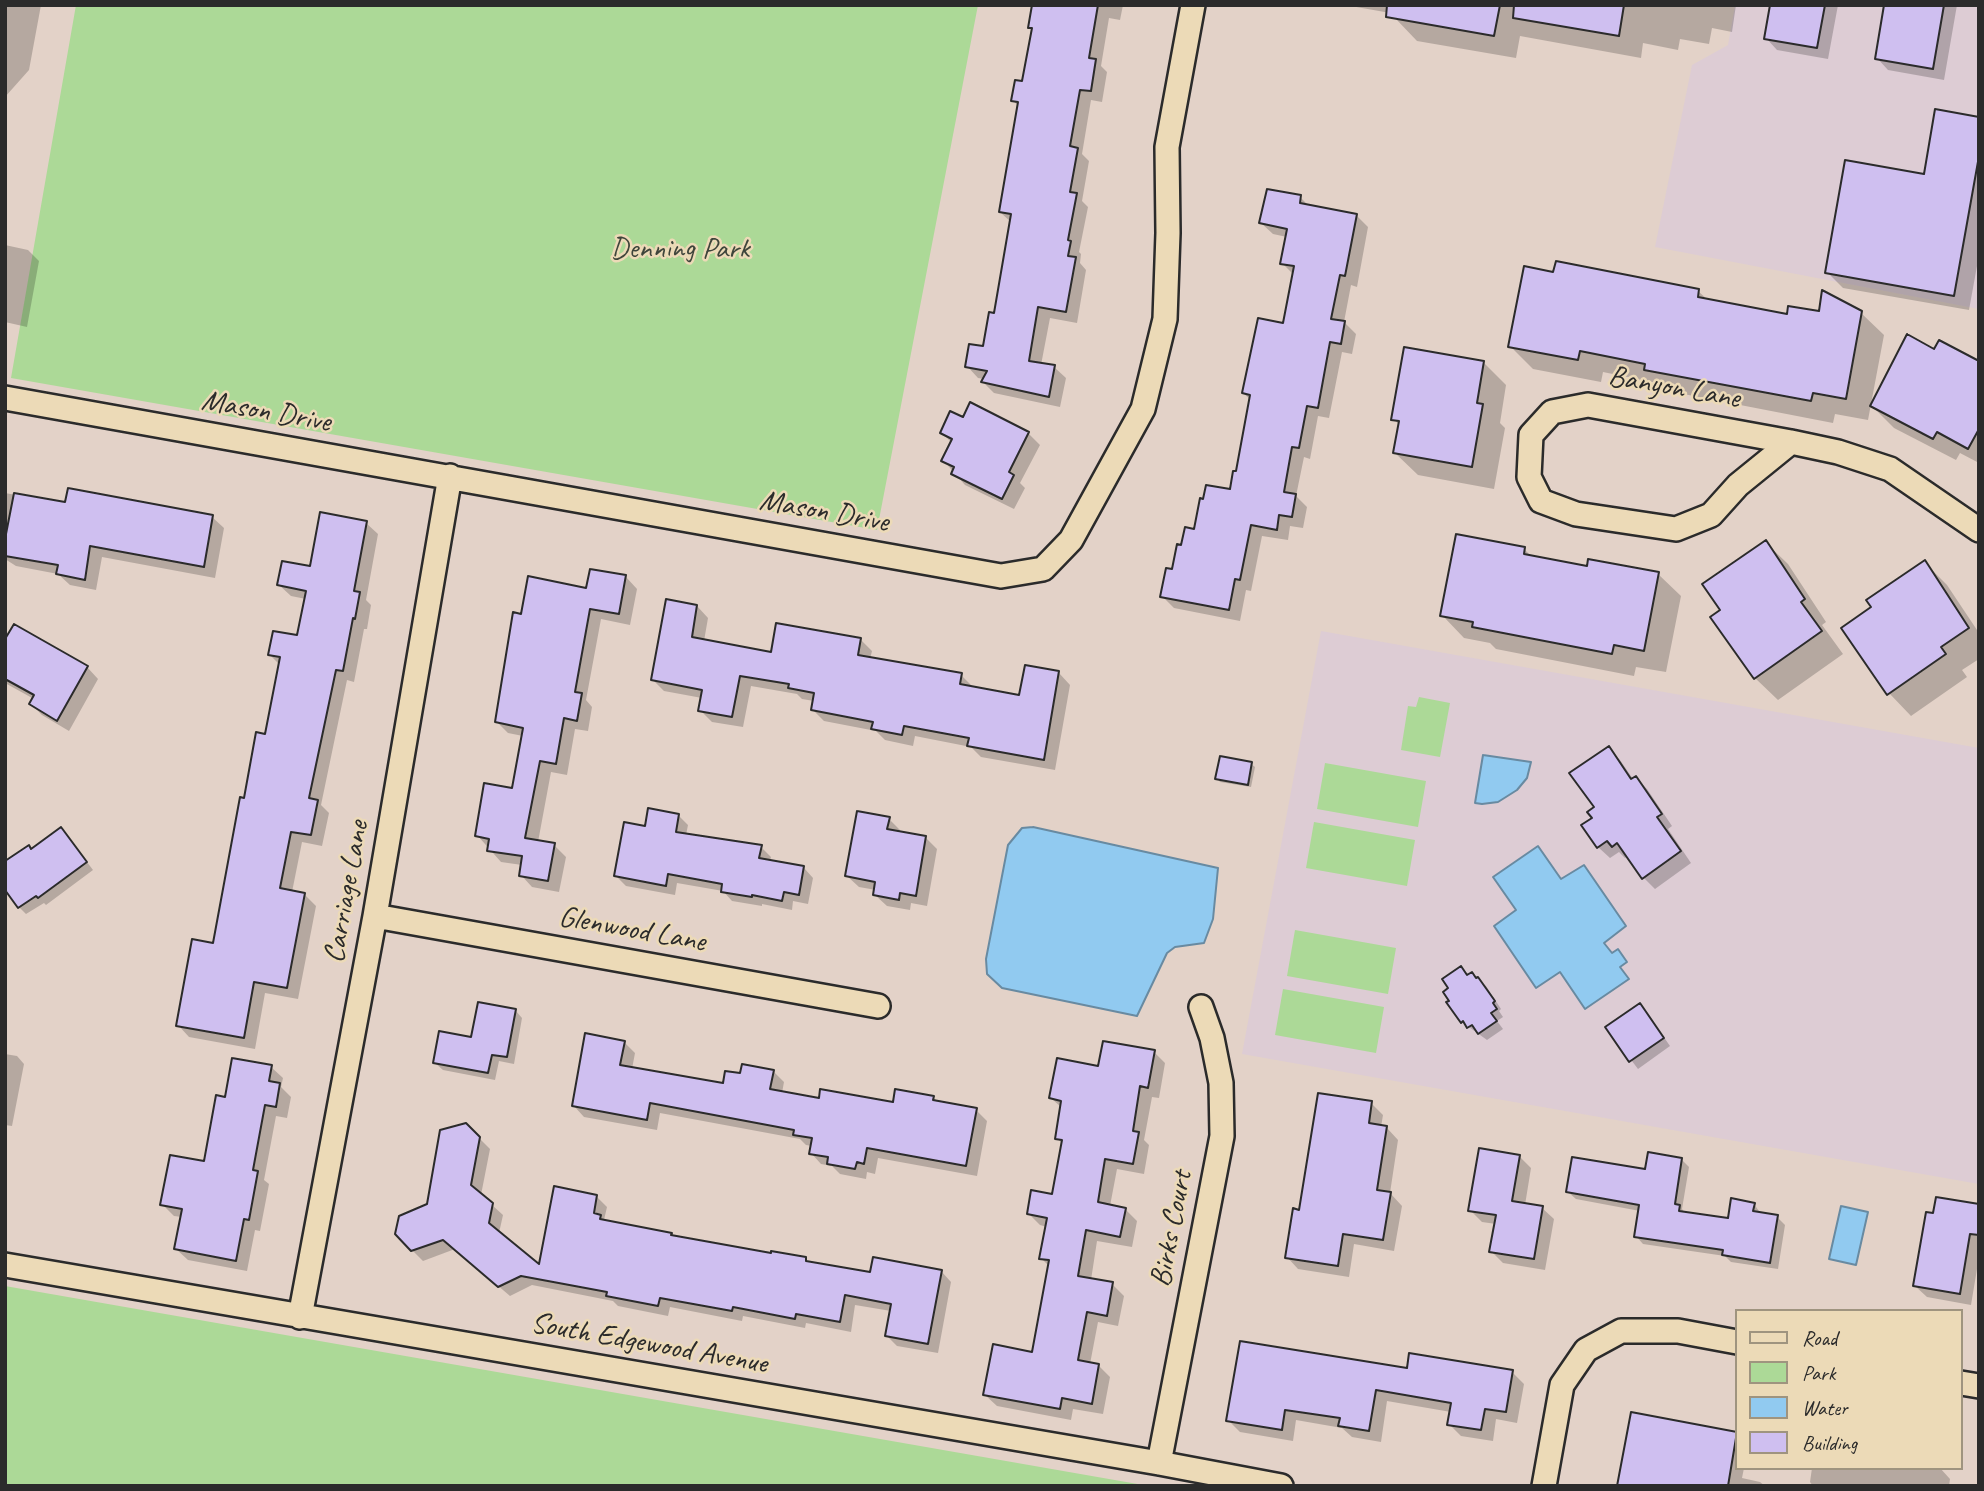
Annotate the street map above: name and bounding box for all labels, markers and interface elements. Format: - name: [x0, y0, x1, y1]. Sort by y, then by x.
- park label: Denning Park: [611, 231, 749, 267]
- street label: Banyon Lane: [1605, 359, 1743, 417]
- street label: Mason Drive: [199, 383, 333, 441]
- street label: Mason Drive: [757, 483, 891, 541]
- street label: Carriage Lane: [317, 818, 377, 966]
- street label: Glenwood Lane: [556, 899, 708, 961]
- street label: Birks Court: [1143, 1168, 1201, 1290]
- street label: South Edgewood Avenue: [528, 1305, 770, 1383]
- legend: [1736, 1309, 1963, 1470]
- text: Road: [1802, 1325, 1837, 1351]
- text: Park: [1802, 1360, 1835, 1386]
- text: Water: [1802, 1395, 1848, 1421]
- text: Building: [1802, 1430, 1857, 1456]

